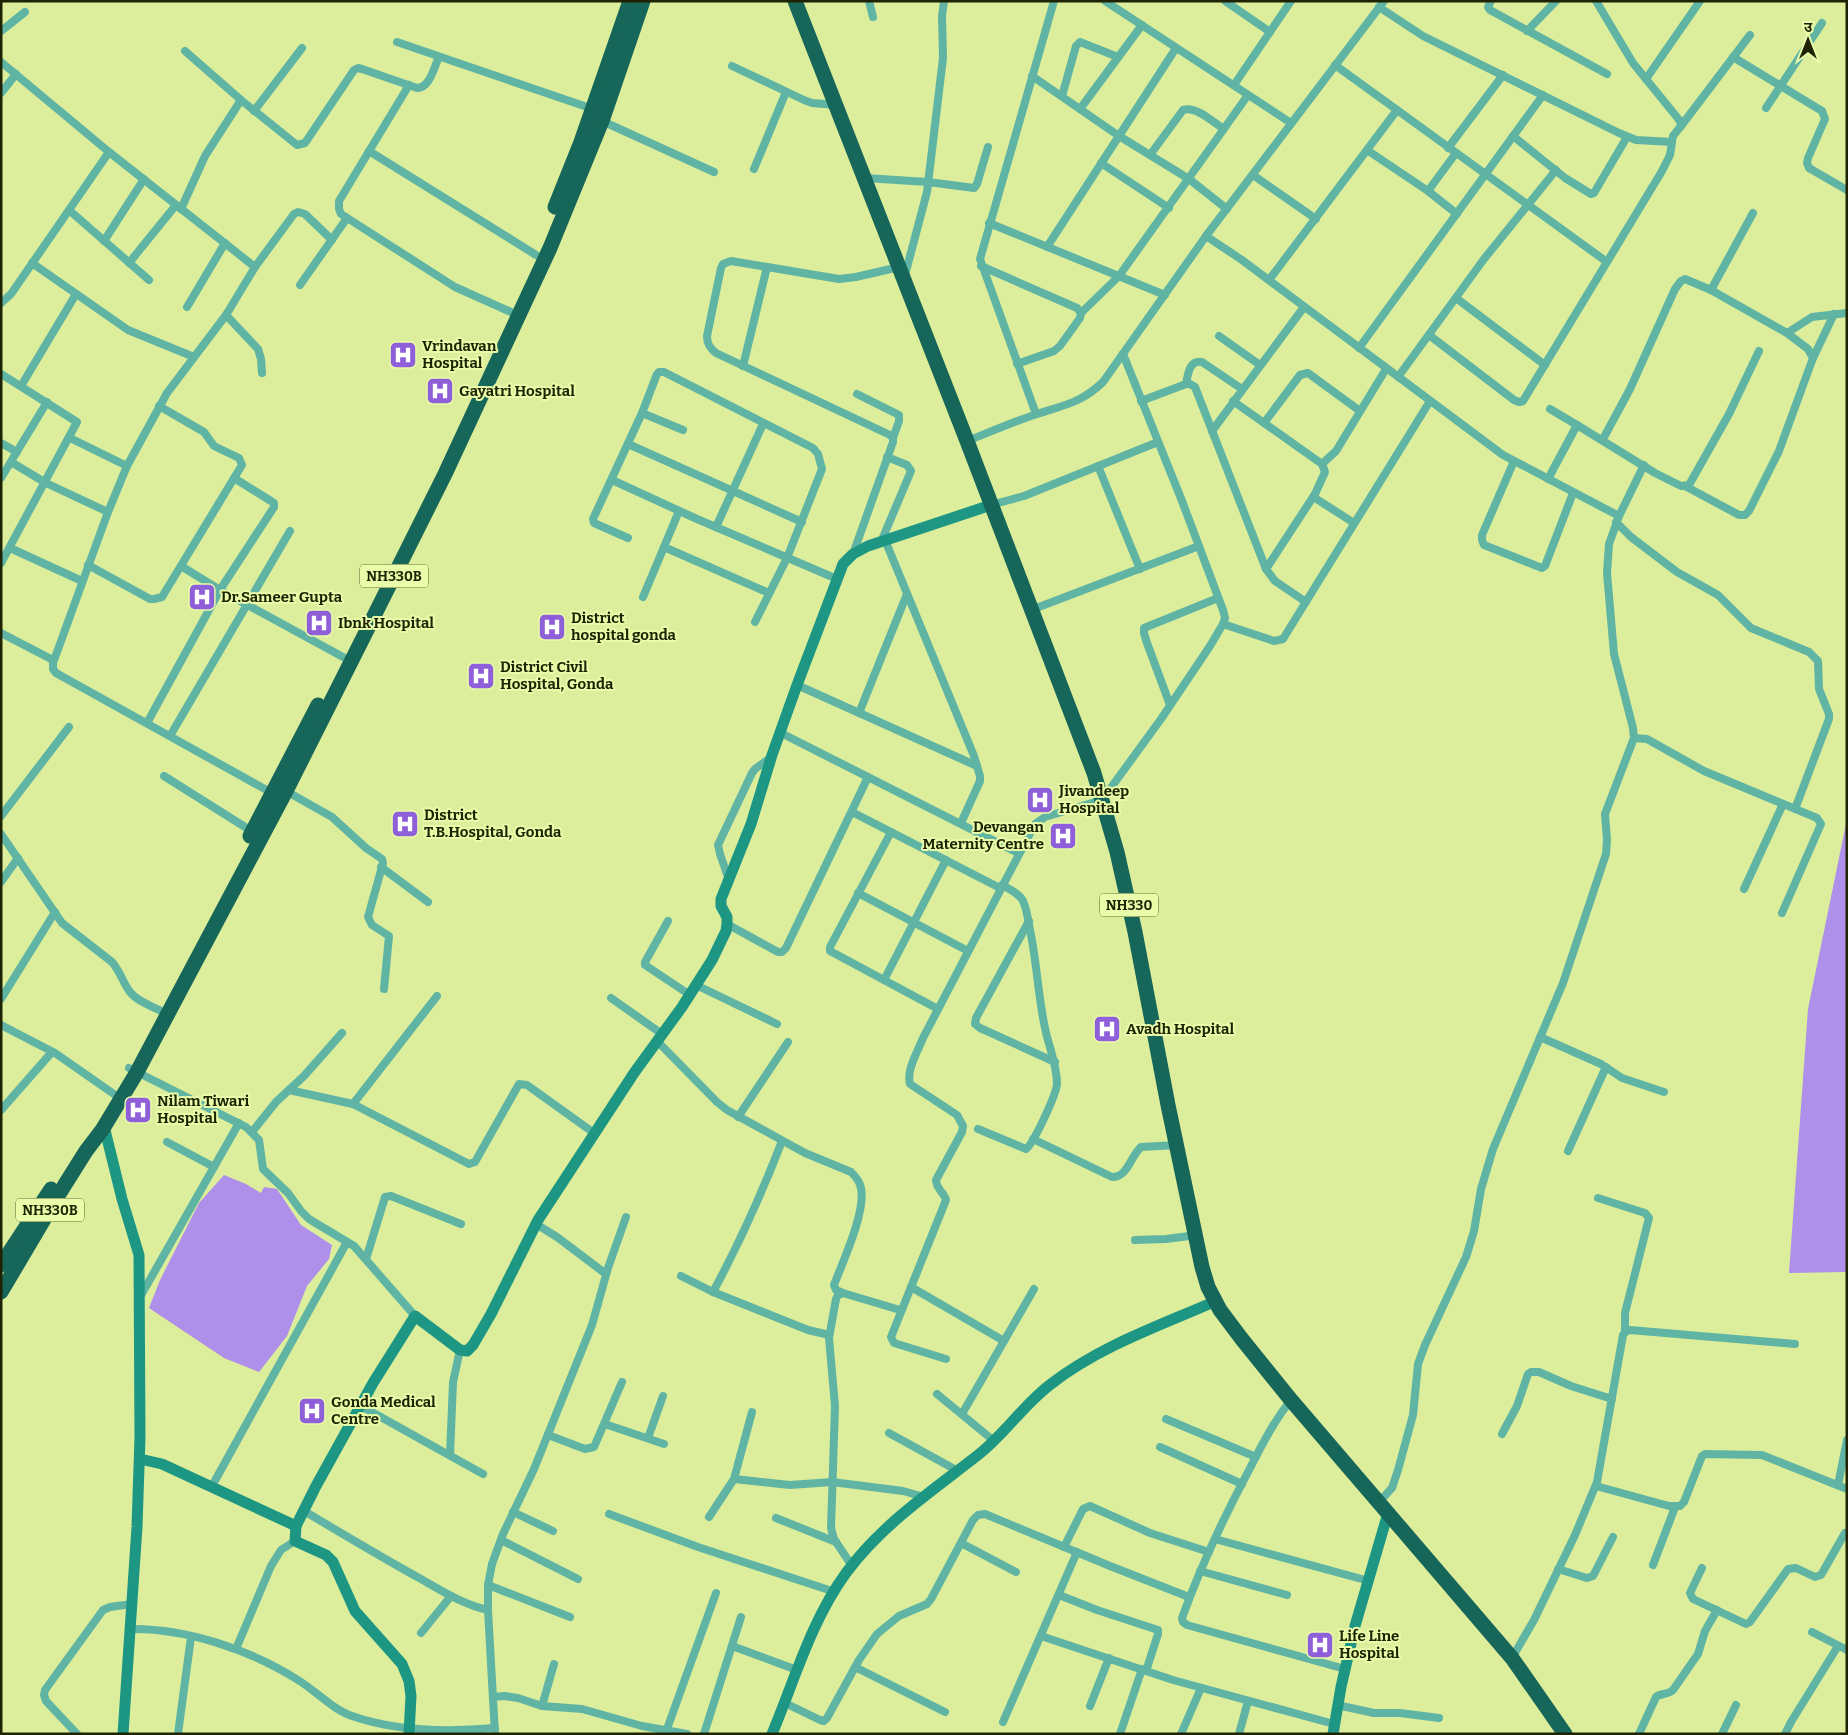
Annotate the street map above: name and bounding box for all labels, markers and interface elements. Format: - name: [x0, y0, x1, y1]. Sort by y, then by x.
- north arrow: [1783, 15, 1833, 65]
- text: उ: [1804, 19, 1813, 36]
- place label: Vrindavan Hospital: [422, 337, 497, 372]
- hospital icon: Vrindavan Hospital: [388, 340, 418, 370]
- hospital icon: Gayatri Hospital: [425, 376, 455, 406]
- place label: Gayatri Hospital: [459, 382, 575, 400]
- road number: NH330B: [360, 564, 428, 588]
- hospital icon: Dr.Sameer Gupta: [187, 582, 217, 612]
- place label: Dr.Sameer Gupta: [221, 588, 343, 606]
- hospital icon: Ibnk Hospital: [304, 608, 334, 638]
- place label: District hospital gonda: [571, 609, 677, 644]
- hospital icon: District hospital gonda: [537, 612, 567, 642]
- place label: Ibnk Hospital: [338, 614, 434, 632]
- place label: District Civil Hospital, Gonda: [500, 658, 614, 693]
- hospital icon: District Civil Hospital, Gonda: [466, 661, 496, 691]
- place label: Jivandeep Hospital: [1058, 782, 1129, 817]
- hospital icon: Jivandeep Hospital: [1025, 785, 1055, 815]
- place label: District T.B.Hospital, Gonda: [424, 806, 562, 841]
- hospital icon: District T.B.Hospital, Gonda: [390, 809, 420, 839]
- place label: Devangan Maternity Centre: [922, 818, 1044, 853]
- hospital icon: Devangan Maternity Centre: [1048, 821, 1078, 851]
- road number: NH330: [1100, 894, 1158, 916]
- hospital icon: Avadh Hospital: [1092, 1014, 1122, 1044]
- place label: Avadh Hospital: [1126, 1020, 1234, 1038]
- place label: Nilam Tiwari Hospital: [157, 1092, 249, 1127]
- hospital icon: Nilam Tiwari Hospital: [123, 1095, 153, 1125]
- road number: NH330B: [16, 1198, 84, 1222]
- place label: Gonda Medical Centre: [331, 1393, 436, 1428]
- hospital icon: Gonda Medical Centre: [297, 1396, 327, 1426]
- place label: Life Line Hospital: [1339, 1627, 1400, 1662]
- hospital icon: Life Line Hospital: [1305, 1630, 1335, 1660]

